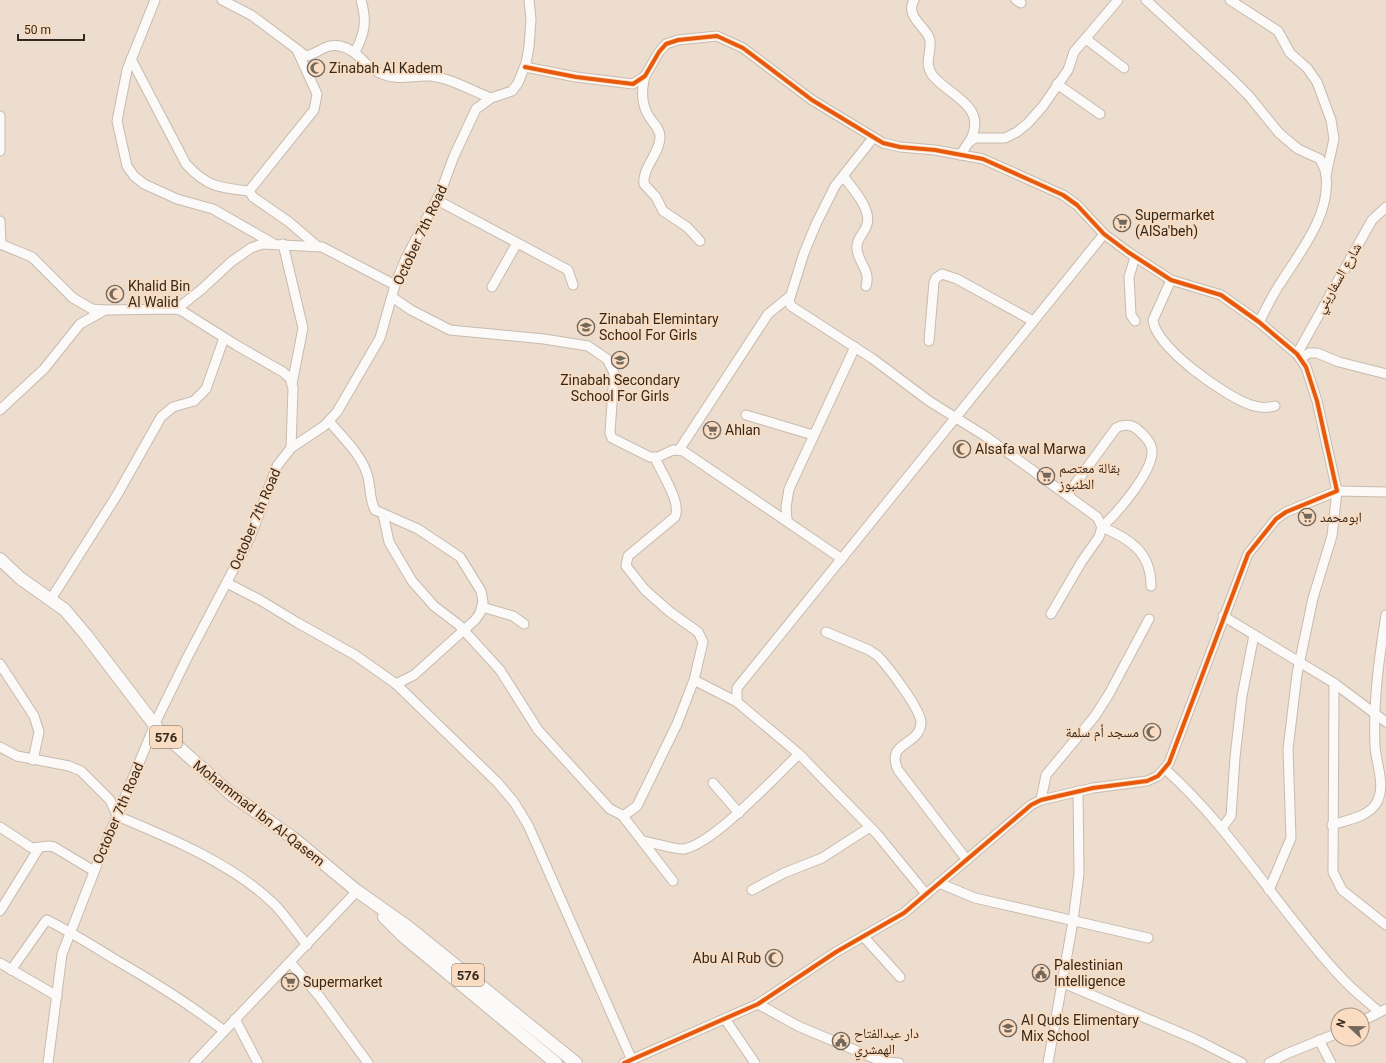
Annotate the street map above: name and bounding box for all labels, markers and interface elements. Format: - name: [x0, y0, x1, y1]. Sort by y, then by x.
- scale bar: [18, 16, 84, 42]
- text: 50 m: [24, 23, 51, 37]
- mosque icon: Zinabah Al Kadem: [306, 58, 326, 78]
- place label: Zinabah Al Kadem: [329, 60, 443, 76]
- street label: October 7th Road: [390, 182, 450, 288]
- place label: Supermarket (AlSa'beh): [1135, 207, 1215, 240]
- supermarket icon: Supermarket (AlSa'beh): [1112, 213, 1132, 233]
- street label: شارع السفاريني: [1311, 240, 1368, 318]
- place label: Khalid Bin Al Walid: [128, 278, 190, 310]
- mosque icon: Khalid Bin Al Walid: [105, 284, 125, 304]
- place label: Zinabah Elemintary School For Girls: [599, 311, 719, 343]
- school or university icon: Zinabah Elemintary School For Girls: [576, 317, 596, 337]
- school or university icon: Zinabah Secondary School For Girls: [610, 350, 630, 370]
- place label: Zinabah Secondary School For Girls: [560, 372, 680, 404]
- supermarket icon: Ahlan: [702, 420, 722, 440]
- place label: Ahlan: [725, 422, 761, 438]
- mosque icon: Alsafa wal Marwa: [952, 439, 972, 459]
- place label: Alsafa wal Marwa: [975, 441, 1086, 457]
- place label: بقالة معتصم الطنبوز: [1058, 460, 1120, 493]
- street label: October 7th Road: [226, 466, 284, 572]
- supermarket icon: بقالة معتصم الطنبوز: [1036, 466, 1056, 486]
- supermarket icon: ابومحمد: [1297, 507, 1317, 527]
- place label: ابومحمد: [1320, 509, 1362, 526]
- mosque icon: مسجد أم سلمة: [1142, 722, 1162, 742]
- place label: مسجد أم سلمة: [1065, 724, 1139, 742]
- road number: 576: [150, 726, 182, 748]
- street label: Mohammad Ibn Al-Qasem: [190, 757, 328, 869]
- street label: October 7th Road: [89, 760, 147, 866]
- mosque icon: Abu Al Rub: [764, 948, 784, 968]
- place label: Abu Al Rub: [693, 950, 761, 966]
- place label: Palestinian Intelligence: [1054, 957, 1126, 989]
- public building icon: Palestinian Intelligence: [1031, 963, 1051, 983]
- road number: 576: [452, 964, 484, 986]
- supermarket icon: Supermarket: [280, 972, 300, 992]
- place label: Supermarket: [303, 974, 383, 990]
- north arrow: [1330, 1007, 1370, 1047]
- place label: Al Quds Elimentary Mix School: [1021, 1012, 1139, 1044]
- text: N: [1334, 1017, 1349, 1029]
- school or university icon: Al Quds Elimentary Mix School: [998, 1018, 1018, 1038]
- place label: دار عبدالفتاح الهمشري: [854, 1025, 919, 1061]
- public building icon: دار عبدالفتاح الهمشري: [831, 1031, 851, 1051]

